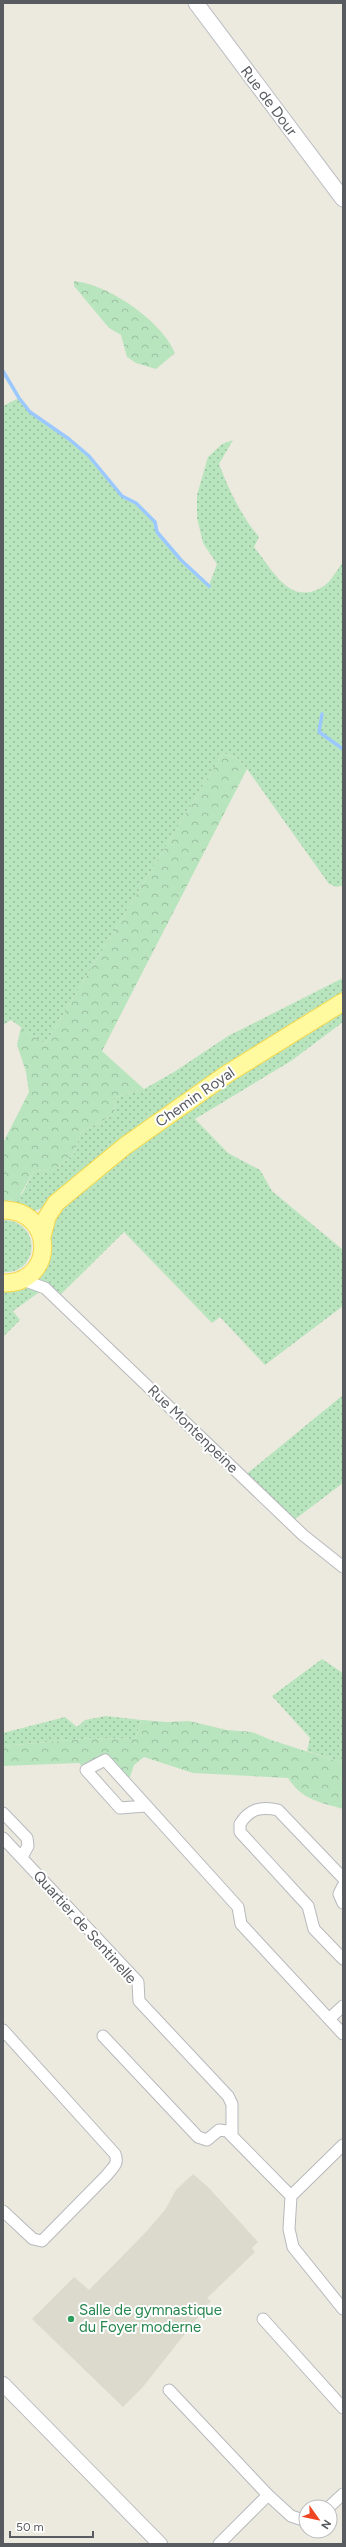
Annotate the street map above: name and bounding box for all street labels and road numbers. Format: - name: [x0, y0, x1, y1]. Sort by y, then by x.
- street label: Rue de Dour: [237, 63, 301, 139]
- street label: Chemin Royal: [152, 1063, 238, 1131]
- street label: Rue Montenpeine: [144, 1381, 242, 1477]
- street label: Quartier de Sentinelle: [30, 1867, 140, 1987]

